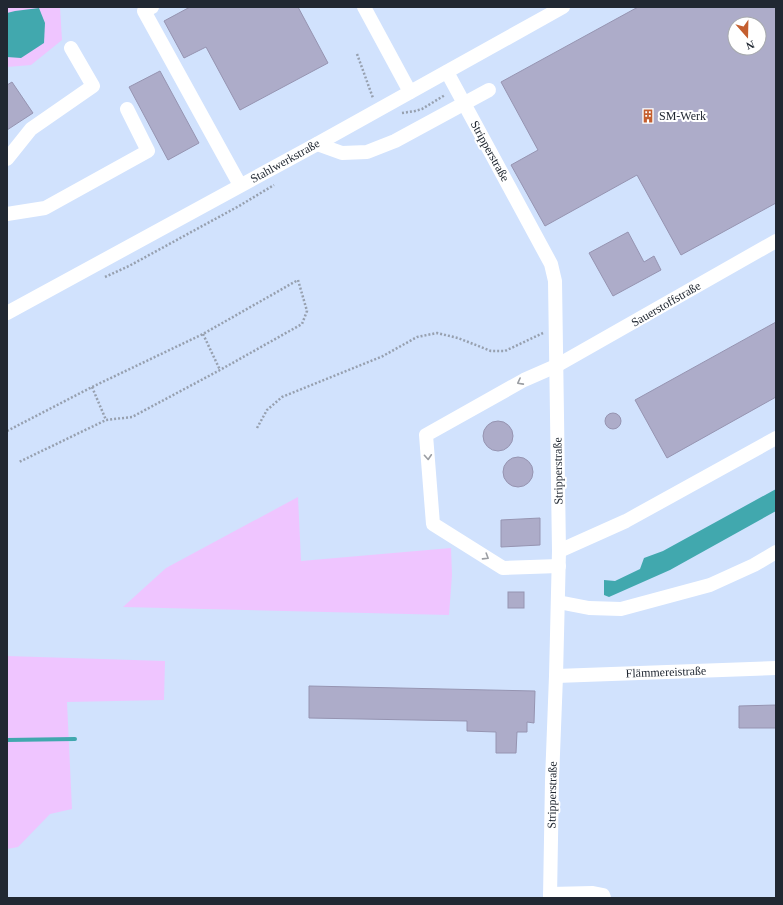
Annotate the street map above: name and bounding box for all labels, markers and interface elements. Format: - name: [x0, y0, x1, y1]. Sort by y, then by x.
- north arrow: [727, 16, 767, 56]
- text: N: [745, 38, 756, 52]
- building icon: SM-Werk: [640, 108, 656, 124]
- place label: SM-Werk: [659, 109, 706, 123]
- street label: Stripperstraße: [468, 118, 512, 184]
- street label: Stahlwerkstraße: [248, 136, 322, 186]
- street label: Sauerstoffstraße: [629, 278, 703, 330]
- one-way arrow: [517, 377, 525, 385]
- street label: Stripperstraße: [550, 437, 566, 505]
- one-way arrow: [424, 454, 433, 460]
- one-way arrow: [482, 552, 489, 559]
- street label: Flämmereistraße: [625, 664, 707, 680]
- street label: Stripperstraße: [544, 761, 560, 829]

